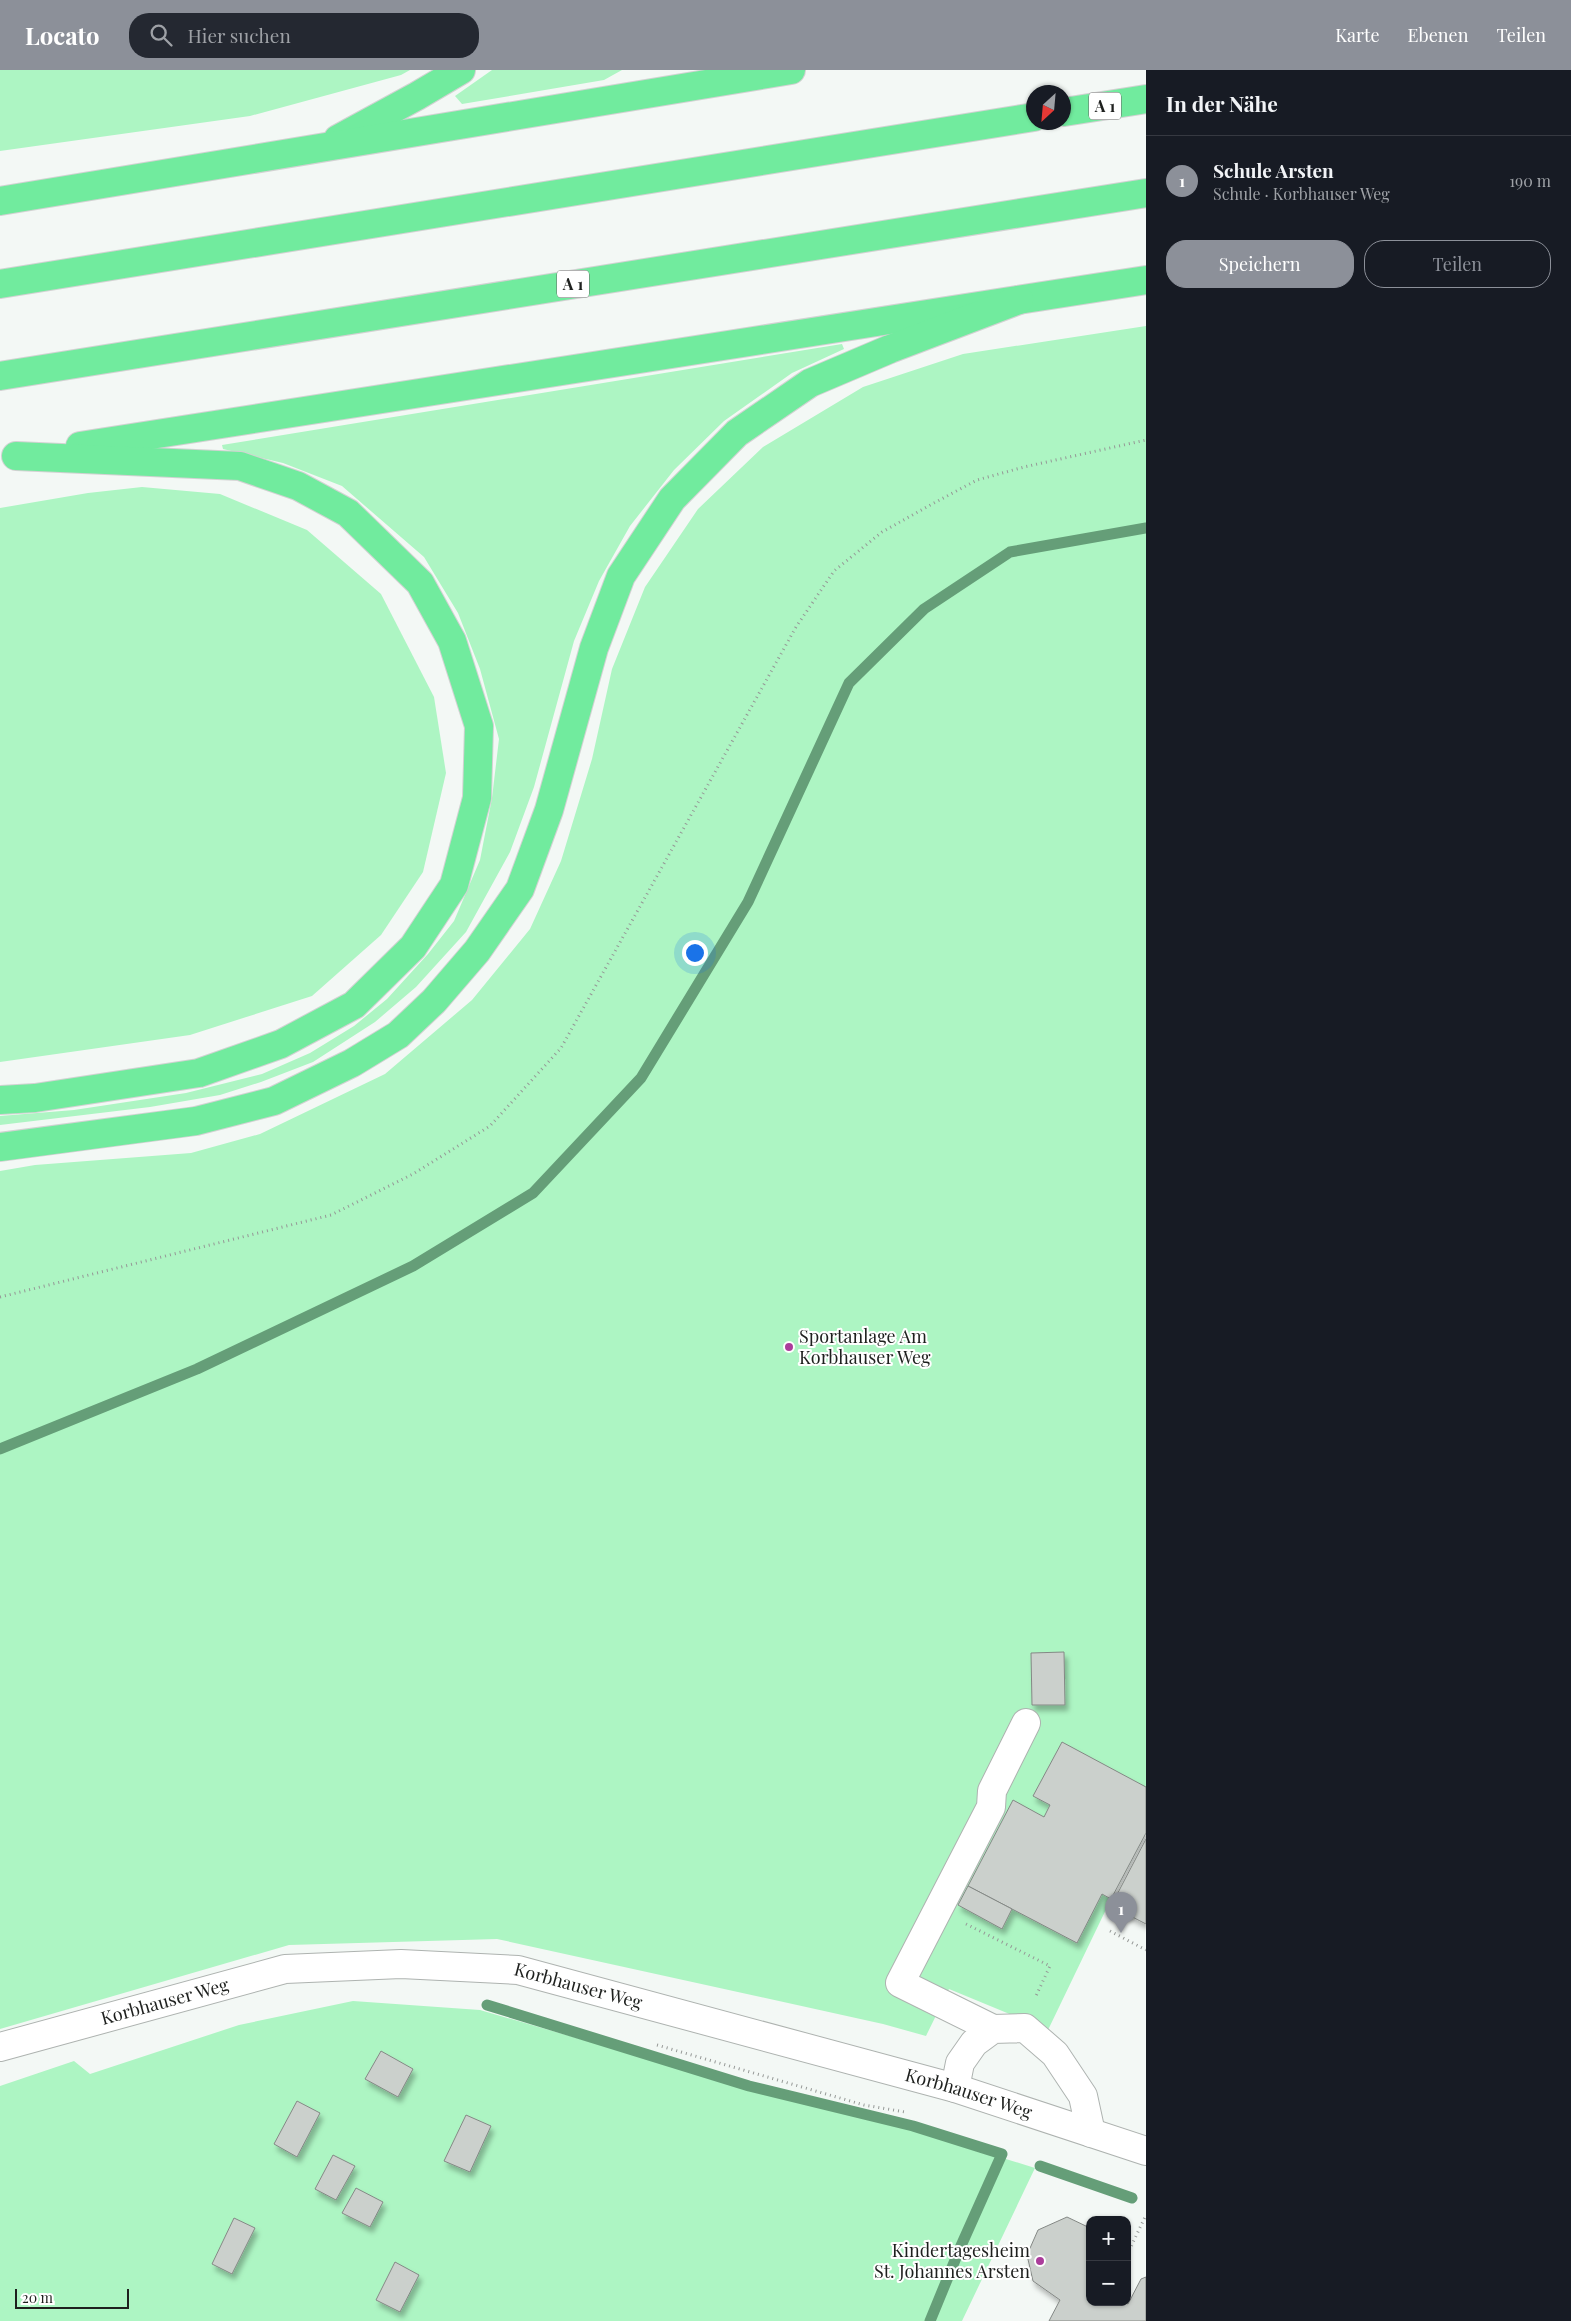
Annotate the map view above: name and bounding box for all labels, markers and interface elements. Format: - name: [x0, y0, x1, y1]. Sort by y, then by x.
- search box: [129, 13, 479, 58]
- text: Locato: [25, 19, 99, 51]
- icon: search: [147, 21, 175, 49]
- text: Hier suchen: [187, 22, 291, 48]
- text: Karte: [1335, 23, 1380, 47]
- text: Ebenen: [1408, 23, 1468, 47]
- text: Teilen: [1496, 23, 1546, 47]
- north arrow: [1026, 85, 1071, 130]
- text: In der Nähe: [1166, 89, 1278, 117]
- road number: A 1: [1089, 92, 1121, 120]
- text: Schule Arsten: [1213, 157, 1334, 183]
- text: 1: [1179, 170, 1185, 191]
- text: 190 m: [1509, 170, 1551, 191]
- text: Schule · Korbhauser Weg: [1213, 183, 1390, 204]
- button: Speichern: [1166, 240, 1354, 288]
- button: Teilen: [1364, 240, 1551, 288]
- road number: A 1: [557, 270, 589, 298]
- your location: [682, 940, 708, 966]
- place label: Sportanlage Am Korbhauser Weg: [799, 1324, 931, 1369]
- marker: Sportanlage Am Korbhauser Weg: [783, 1341, 795, 1353]
- pin: 1: [1105, 1892, 1137, 1933]
- street label: Korbhauser Weg: [512, 1957, 646, 2014]
- street label: Korbhauser Weg: [98, 1972, 232, 2030]
- street label: Korbhauser Weg: [903, 2062, 1036, 2124]
- map controls: [1086, 2216, 1131, 2306]
- button: +: [1086, 2216, 1131, 2261]
- place label: Kindertagesheim St. Johannes Arsten: [874, 2238, 1030, 2283]
- marker: Kindertagesheim St. Johannes Arsten: [1034, 2255, 1046, 2267]
- button: −: [1086, 2261, 1131, 2306]
- scale bar: [15, 2286, 129, 2309]
- text: 20 m: [22, 2288, 53, 2307]

